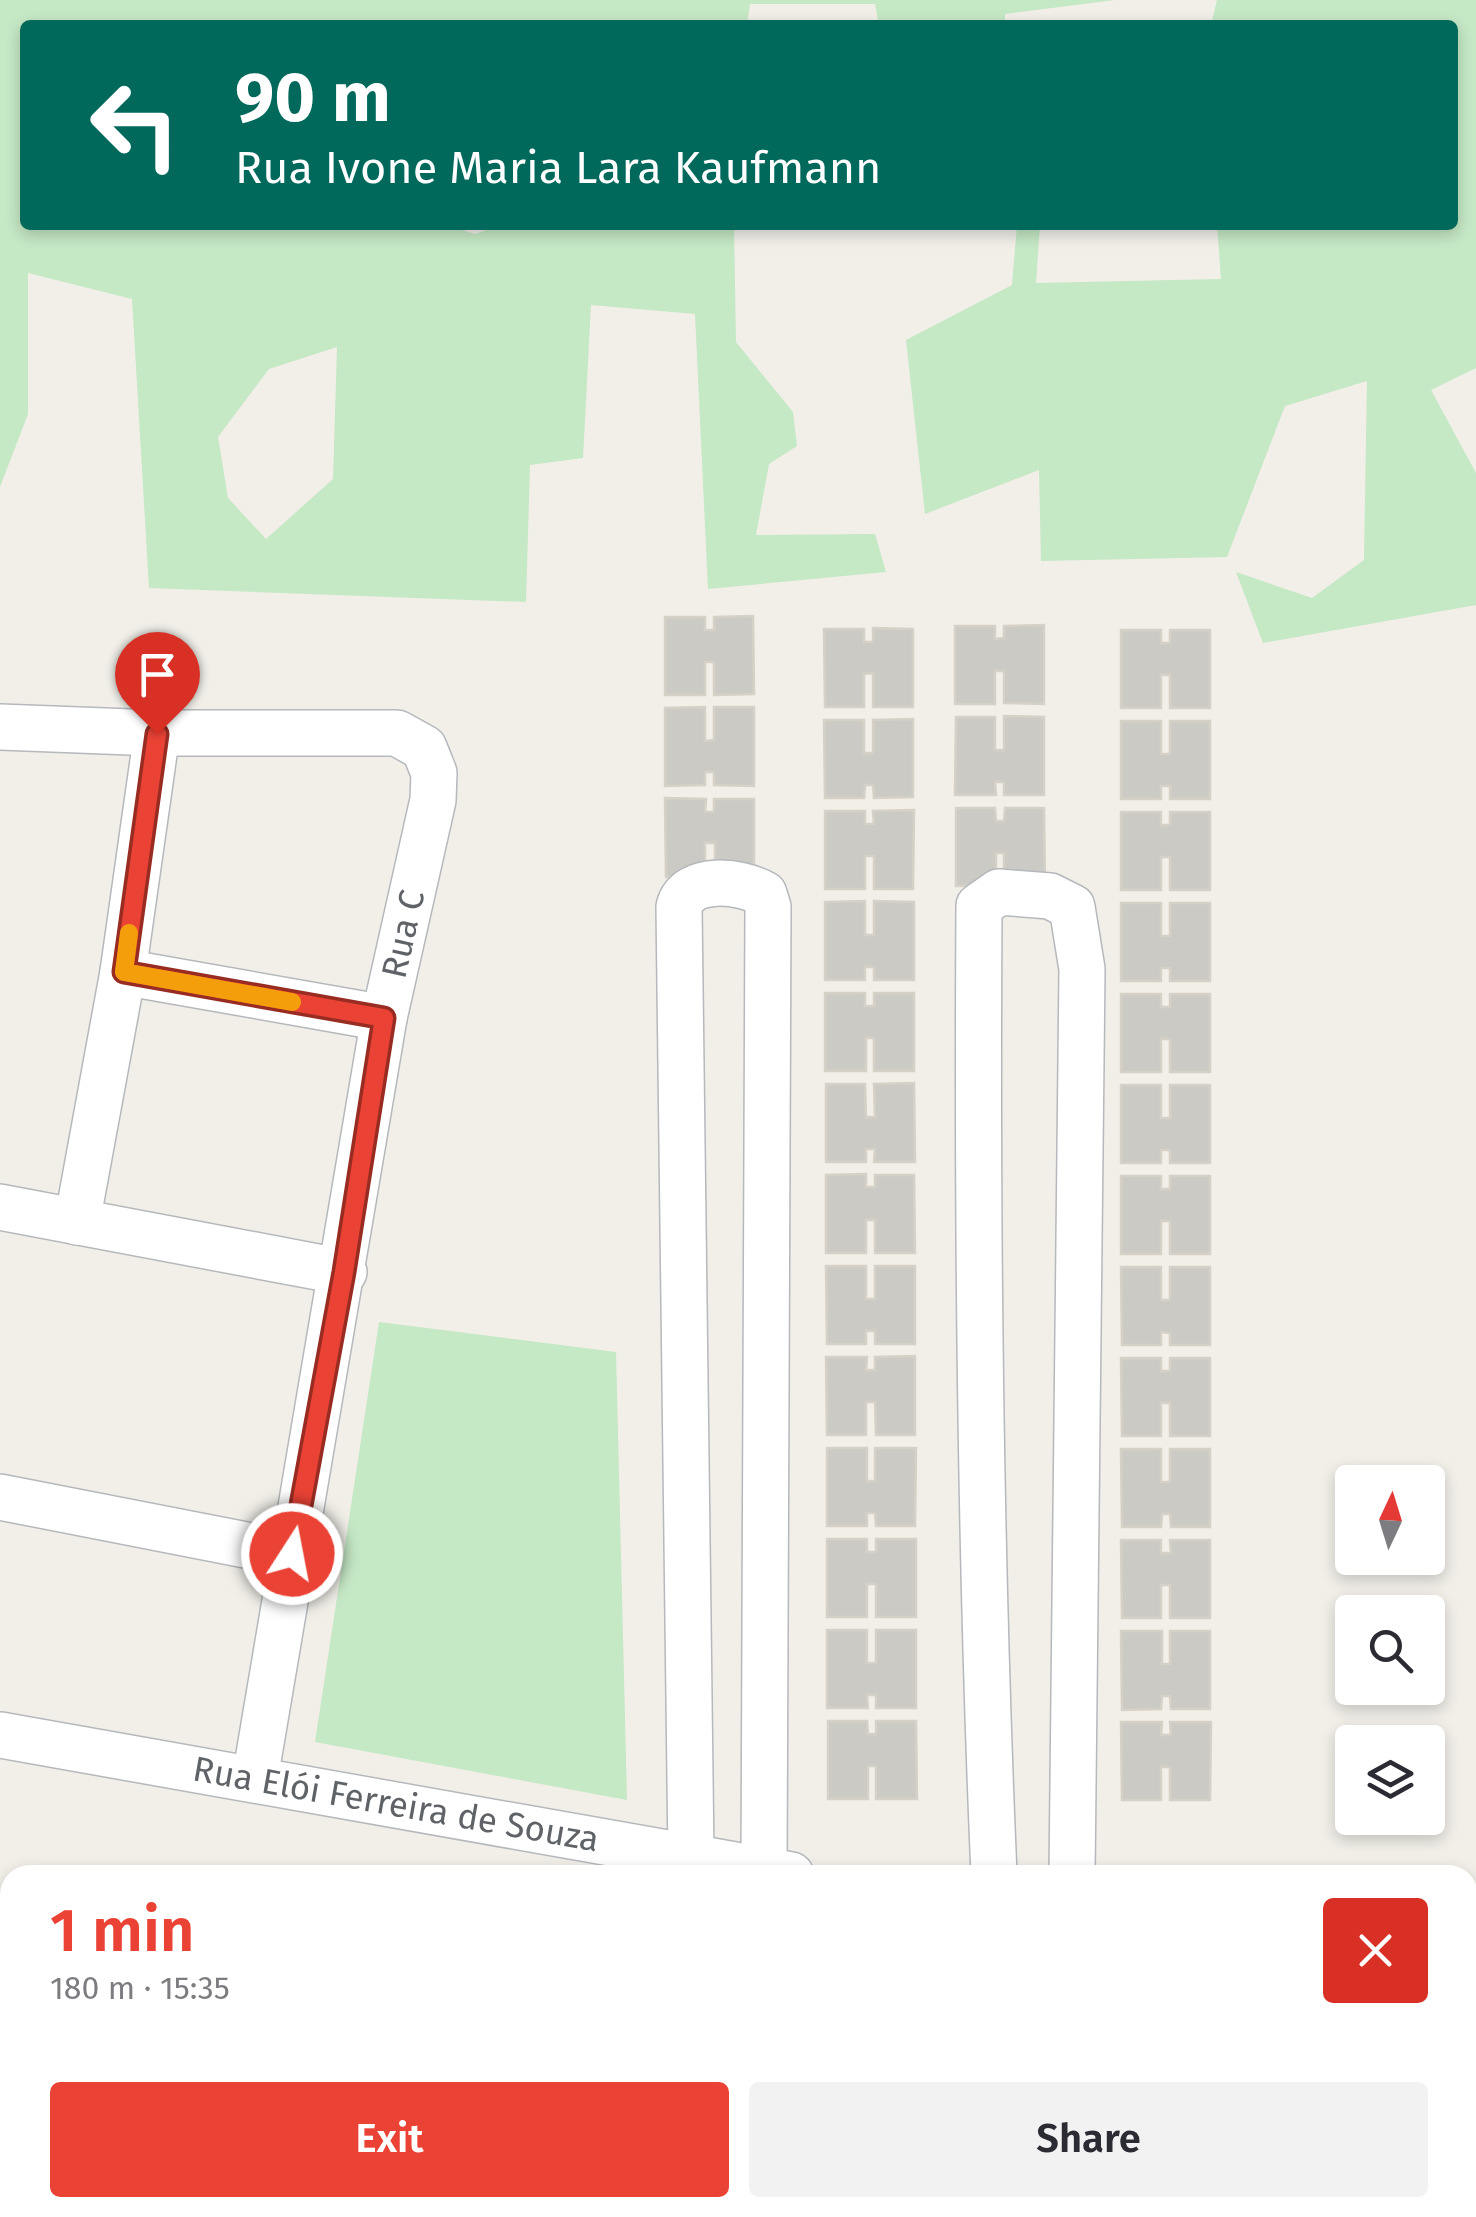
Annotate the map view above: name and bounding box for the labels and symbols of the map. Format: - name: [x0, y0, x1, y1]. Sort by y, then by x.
- pin: [115, 632, 200, 735]
- street label: Rua C: [372, 886, 434, 982]
- north arrow: [1335, 1465, 1445, 1575]
- position arrow: [240, 1502, 344, 1606]
- street label: Rua Elói Ferreira de Souza: [190, 1748, 602, 1860]

